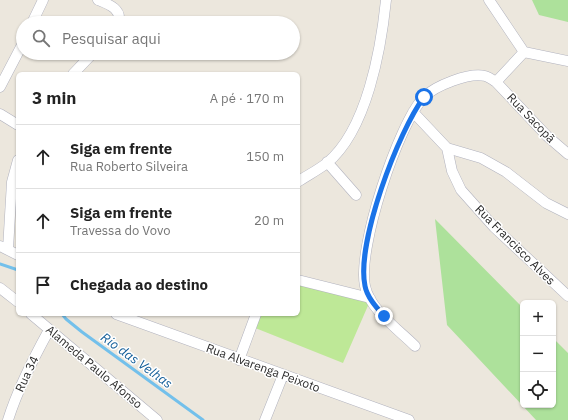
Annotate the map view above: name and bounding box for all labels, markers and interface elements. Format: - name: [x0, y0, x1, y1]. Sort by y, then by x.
- search box: [16, 16, 300, 60]
- icon: search: [30, 27, 52, 49]
- text: Pesquisar aqui: [62, 29, 161, 48]
- text: 3 min: [32, 87, 76, 109]
- route start: [415, 88, 433, 106]
- text: A pé · 170 m: [210, 90, 284, 107]
- street label: Rua Sacopã: [504, 90, 559, 146]
- text: Siga em frente: [70, 139, 172, 158]
- icon: ahead: [32, 146, 54, 168]
- text: 150 m: [246, 148, 284, 165]
- text: Rua Roberto Silveira: [70, 158, 188, 175]
- street label: Rua Francisco Alves: [472, 201, 559, 288]
- text: Siga em frente: [70, 203, 172, 222]
- icon: ahead: [32, 210, 54, 232]
- text: 20 m: [254, 212, 284, 229]
- text: Travessa do Vovo: [70, 222, 171, 239]
- icon: arrive: [32, 274, 54, 296]
- text: Chegada ao destino: [70, 275, 208, 294]
- map controls: [520, 300, 556, 408]
- button: +: [520, 300, 556, 336]
- route end: [375, 307, 393, 325]
- street label: Alameda Paulo Afonso: [43, 322, 146, 412]
- water label: Rio das Velhas: [97, 329, 176, 392]
- button: −: [520, 336, 556, 372]
- street label: Rua Alvarenga Peixoto: [204, 340, 322, 395]
- street label: Rua 34: [12, 353, 41, 394]
- button: locate: [520, 372, 556, 408]

